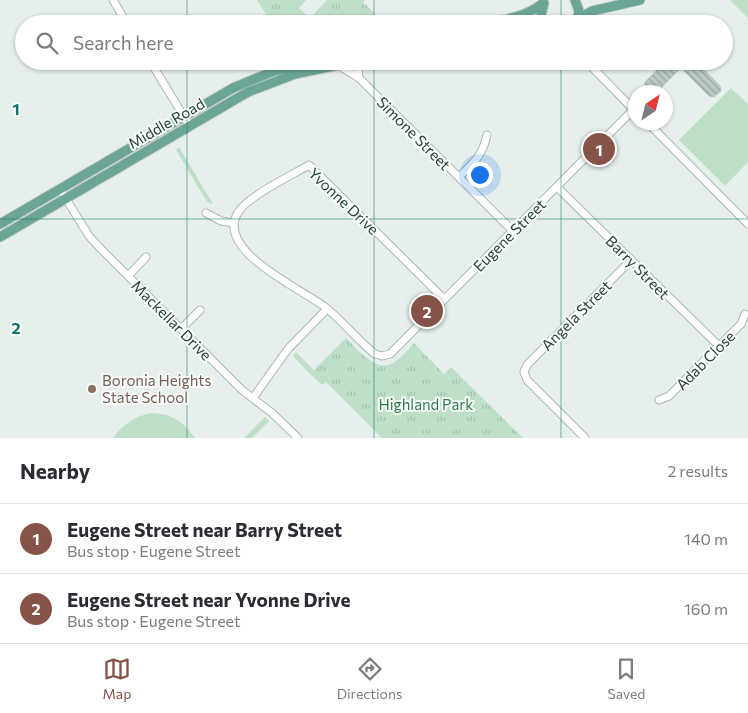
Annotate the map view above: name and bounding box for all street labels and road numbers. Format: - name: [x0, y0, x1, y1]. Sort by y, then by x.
- street label: Simone Street: [374, 93, 454, 173]
- street label: Middle Road: [125, 94, 207, 152]
- street label: Yvonne Drive: [305, 164, 383, 238]
- street label: Eugene Street: [469, 195, 549, 275]
- street label: Barry Street: [602, 231, 674, 303]
- street label: Mackellar Drive: [128, 276, 216, 364]
- street label: Angela Street: [537, 276, 615, 354]
- street label: Adab Close: [672, 327, 738, 393]

